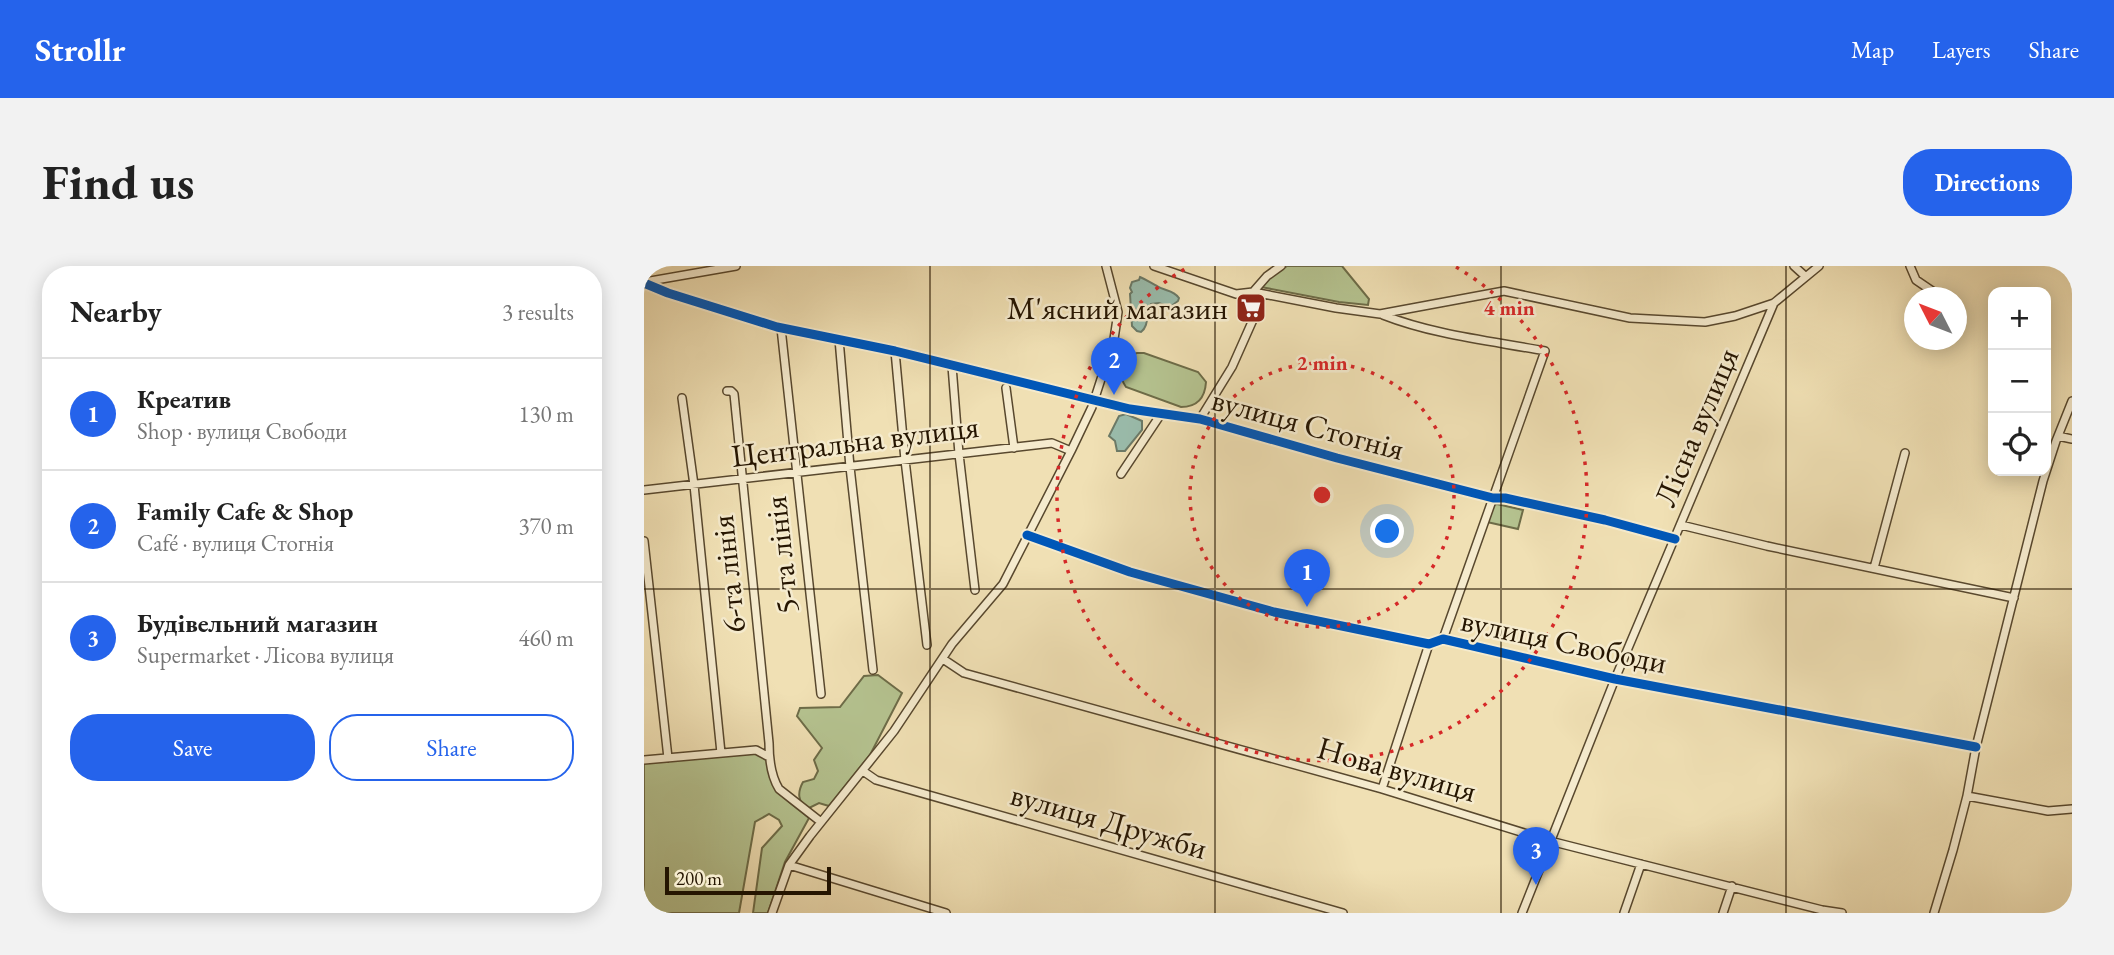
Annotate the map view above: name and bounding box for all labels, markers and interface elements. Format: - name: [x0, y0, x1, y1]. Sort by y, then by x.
- text: Strollr: [35, 28, 126, 71]
- text: Map: [1851, 34, 1894, 65]
- text: Layers: [1932, 34, 1991, 65]
- text: Share: [2029, 34, 2079, 65]
- button: Directions: [1903, 149, 2072, 216]
- text: Find us: [42, 150, 194, 214]
- place label: М'ясний магазин: [1007, 287, 1228, 329]
- north arrow: [1904, 287, 1967, 350]
- map controls: [1988, 287, 2051, 476]
- button: +: [1988, 287, 2051, 350]
- supermarket icon: М'ясний магазин: [1234, 291, 1268, 325]
- text: Nearby: [70, 292, 162, 331]
- text: 4 min: [1483, 294, 1535, 321]
- text: 3 results: [502, 297, 574, 327]
- pin: 2: [1091, 337, 1137, 395]
- street label: Лісна вулиця: [1644, 341, 1748, 513]
- text: 2 min: [1296, 349, 1348, 376]
- button: −: [1988, 350, 2051, 413]
- street label: вулиця Стогнія: [1207, 378, 1409, 470]
- text: Креатив: [137, 382, 231, 416]
- text: 1: [87, 399, 99, 429]
- text: 130 m: [518, 399, 574, 429]
- street label: Центральна вулиця: [729, 405, 981, 477]
- button: locate: [1988, 413, 2051, 476]
- text: Shop · вулиця Свободи: [137, 416, 347, 446]
- centre of rings: [1310, 483, 1334, 507]
- text: Family Cafe & Shop: [137, 494, 353, 528]
- street label: 5-та лінія: [754, 494, 808, 616]
- text: 2: [87, 511, 99, 541]
- text: 370 m: [518, 511, 574, 541]
- street label: 6-та лінія: [701, 513, 755, 635]
- your location: [1370, 514, 1404, 548]
- text: Café · вулиця Стогнія: [137, 528, 334, 558]
- pin: 1: [1284, 549, 1330, 607]
- street label: вулиця Свободи: [1457, 599, 1671, 683]
- text: Будівельний магазин: [137, 606, 378, 640]
- text: 3: [87, 623, 99, 653]
- text: 460 m: [518, 623, 574, 653]
- text: Supermarket · Лісова вулиця: [137, 640, 394, 670]
- button: Save: [70, 714, 315, 781]
- button: Share: [329, 714, 574, 781]
- street label: Нова вулиця: [1312, 726, 1482, 812]
- street label: вулиця Дружби: [1006, 773, 1212, 869]
- pin: 3: [1513, 827, 1559, 885]
- scale bar: [665, 864, 831, 896]
- text: 200 m: [676, 866, 722, 891]

